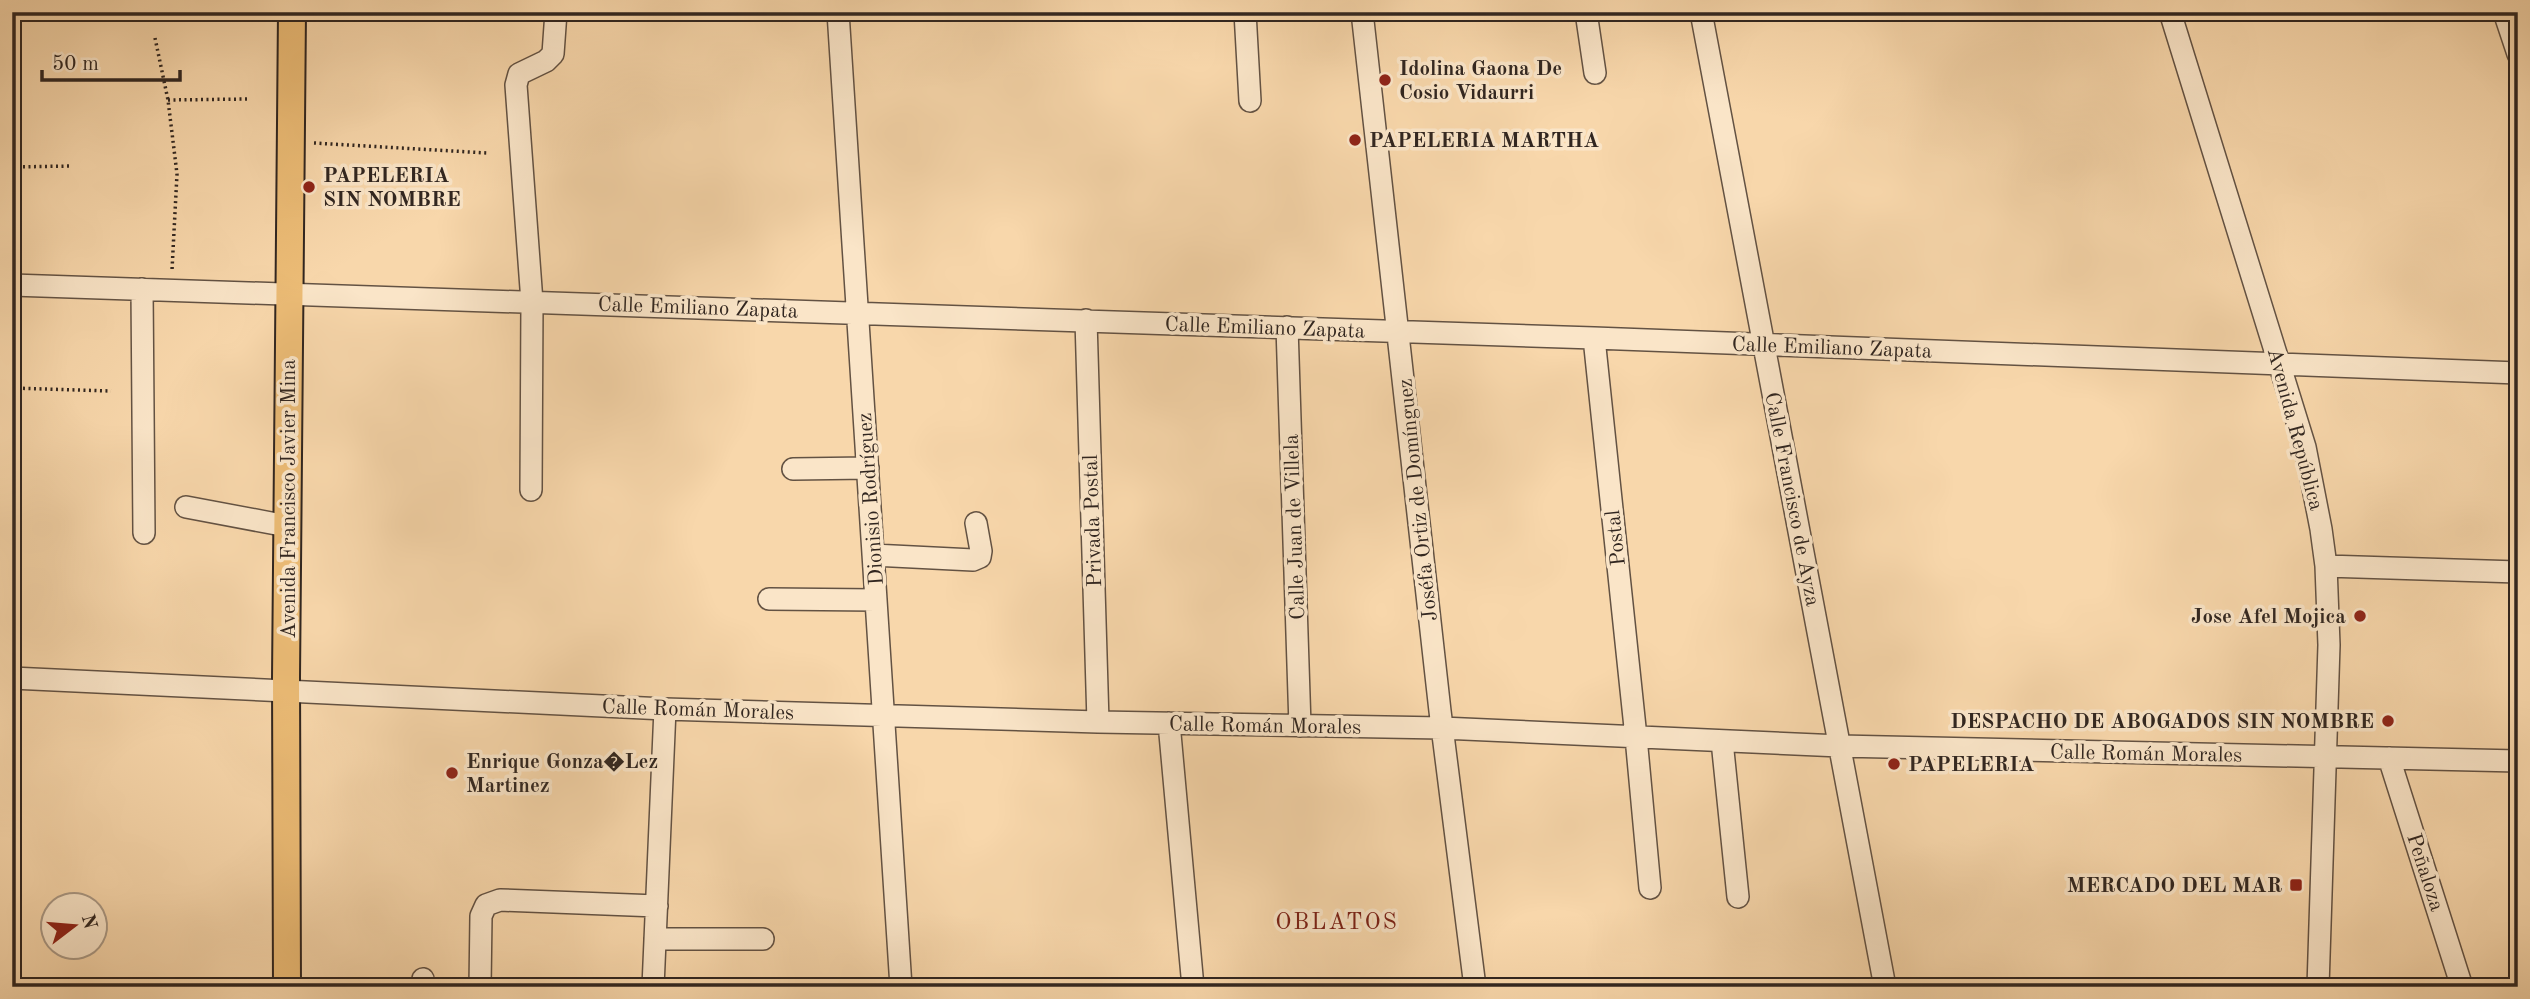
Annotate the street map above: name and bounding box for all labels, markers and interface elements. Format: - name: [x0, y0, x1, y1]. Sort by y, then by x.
- scale bar: [42, 38, 180, 82]
- text: 50 m: [52, 54, 99, 75]
- place label: Idolina Gaona De Cosio Vidaurri: [1399, 59, 1562, 104]
- marker: Idolina Gaona De Cosio Vidaurri: [1377, 72, 1393, 88]
- place label: PAPELERIA MARTHA: [1369, 131, 1599, 152]
- marker: PAPELERIA MARTHA: [1347, 132, 1363, 148]
- place label: PAPELERIA SIN NOMBRE: [323, 166, 461, 211]
- marker: PAPELERIA SIN NOMBRE: [301, 179, 317, 195]
- street label: Calle Emiliano Zapata: [597, 295, 799, 322]
- street label: Calle Emiliano Zapata: [1164, 315, 1366, 342]
- street label: Calle Emiliano Zapata: [1731, 335, 1933, 362]
- street label: Avenida República: [2263, 346, 2326, 513]
- street label: Avenida Francisco Javier Mina: [279, 359, 300, 639]
- street label: Joséfa Ortiz de Domínguez: [1395, 378, 1442, 622]
- street label: Calle Francisco de Ayza: [1760, 390, 1823, 608]
- street label: Dionisio Rodríguez: [855, 412, 888, 586]
- street label: Calle Juan de Villela: [1282, 434, 1309, 620]
- street label: Privada Postal: [1081, 454, 1106, 588]
- street label: Postal: [1603, 509, 1630, 567]
- place label: Jose Afel Mojica: [2191, 607, 2346, 628]
- marker: Jose Afel Mojica: [2352, 608, 2368, 624]
- street label: Calle Román Morales: [601, 697, 795, 724]
- place label: DESPACHO DE ABOGADOS SIN NOMBRE: [1950, 712, 2374, 733]
- marker: DESPACHO DE ABOGADOS SIN NOMBRE: [2380, 713, 2396, 729]
- street label: Calle Román Morales: [1169, 714, 1361, 739]
- street label: Calle Román Morales: [2050, 742, 2242, 767]
- place label: Enrique Gonza�Lez Martinez: [466, 751, 658, 797]
- place label: PAPELERIA: [1908, 755, 2034, 776]
- marker: PAPELERIA: [1886, 756, 1902, 772]
- marker: Enrique Gonza�Lez Martinez: [444, 765, 460, 781]
- street label: Peñaloza: [2402, 831, 2447, 914]
- place label: MERCADO DEL MAR: [2067, 876, 2282, 897]
- marker: MERCADO DEL MAR: [2288, 877, 2304, 893]
- north arrow: [38, 890, 108, 960]
- district label: OBLATOS: [1275, 911, 1399, 934]
- text: N: [77, 912, 99, 932]

